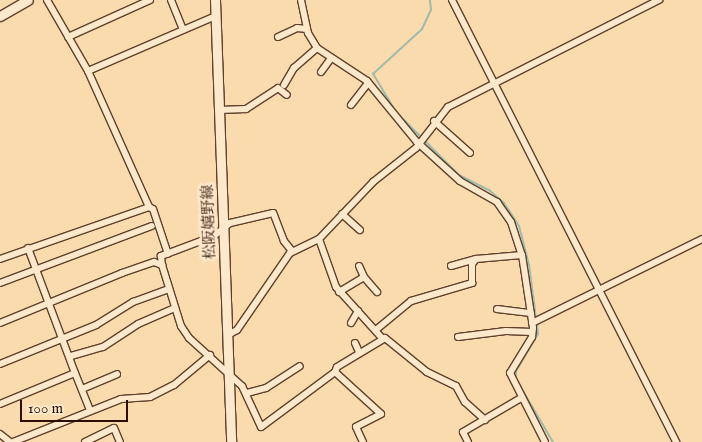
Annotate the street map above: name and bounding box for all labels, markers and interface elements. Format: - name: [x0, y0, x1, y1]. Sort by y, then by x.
- street label: 松阪嬉野線: [199, 184, 219, 260]
- scale bar: [22, 390, 130, 422]
- text: 100 m: [28, 399, 63, 418]

